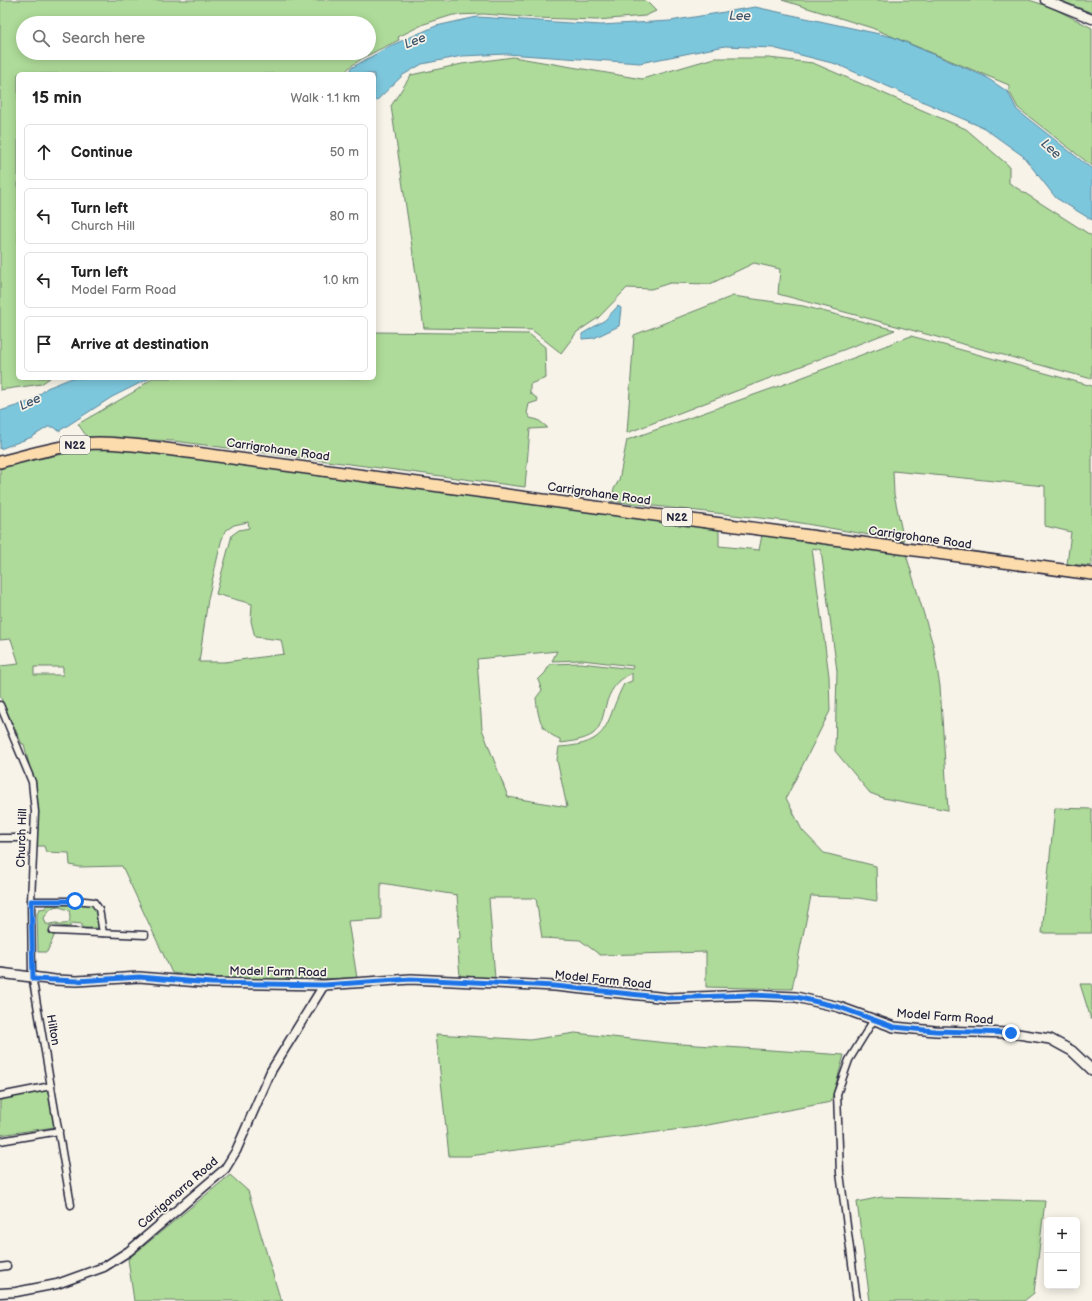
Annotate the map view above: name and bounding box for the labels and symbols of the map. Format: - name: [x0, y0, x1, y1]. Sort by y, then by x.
- water label: Lee: [729, 8, 752, 24]
- water label: Lee: [402, 29, 429, 53]
- water label: Lee: [1037, 136, 1065, 163]
- water label: Lee: [17, 390, 44, 414]
- street label: Carrigrohane Road: [225, 435, 331, 465]
- road number: N22: [60, 436, 90, 454]
- street label: Carrigrohane Road: [546, 479, 652, 509]
- road number: N22: [662, 508, 692, 526]
- street label: Carrigrohane Road: [867, 523, 973, 553]
- street label: Church Hill: [13, 808, 31, 868]
- route start: [66, 892, 84, 910]
- street label: Model Farm Road: [229, 964, 327, 980]
- street label: Model Farm Road: [554, 967, 652, 993]
- street label: Model Farm Road: [896, 1006, 994, 1028]
- street label: Hilton: [43, 1013, 63, 1047]
- route end: [1002, 1024, 1020, 1042]
- street label: Carriganarra Road: [135, 1154, 221, 1232]

